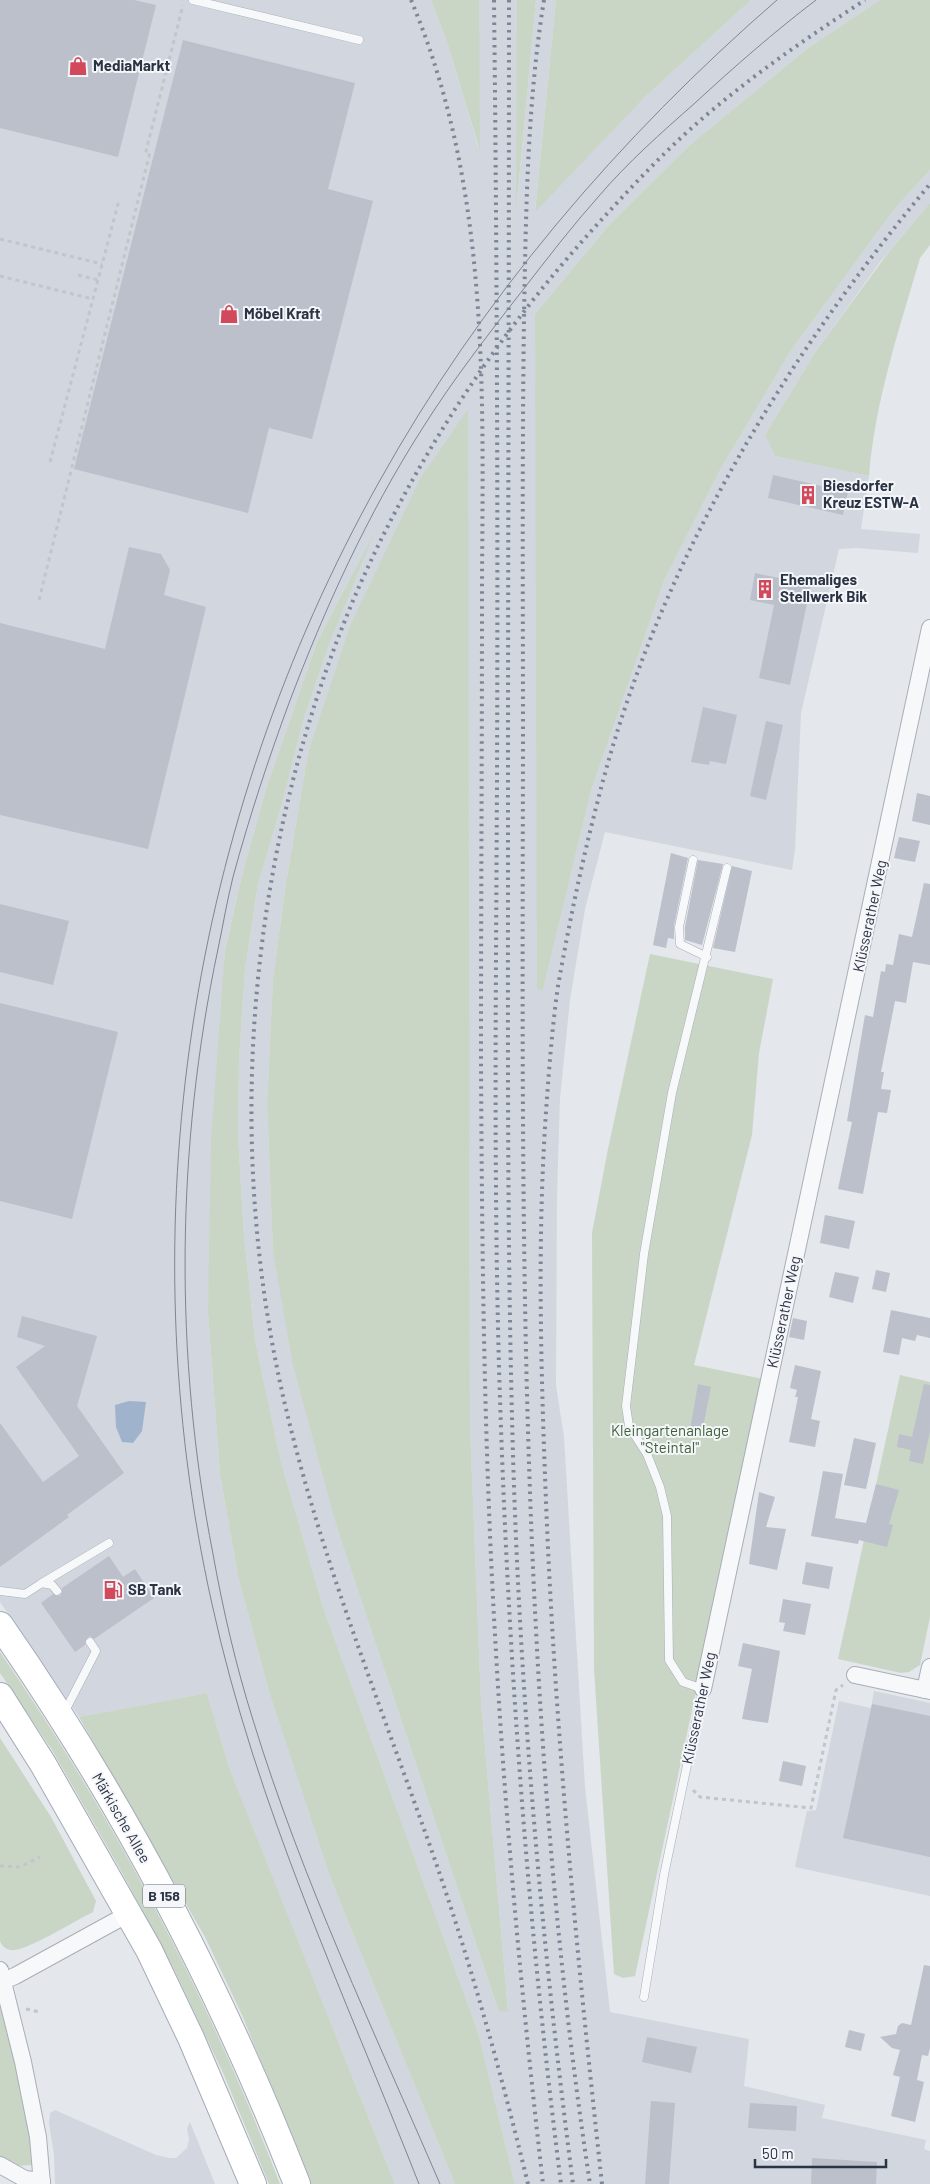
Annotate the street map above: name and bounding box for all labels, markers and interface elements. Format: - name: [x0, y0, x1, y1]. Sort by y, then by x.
- shop icon: MediaMarkt: [67, 55, 89, 77]
- place label: MediaMarkt: [93, 56, 171, 74]
- shop icon: Möbel Kraft: [218, 303, 240, 325]
- place label: Möbel Kraft: [244, 304, 321, 322]
- place label: Biesdorfer Kreuz ESTW-A: [823, 476, 919, 511]
- building icon: Biesdorfer Kreuz ESTW-A: [797, 484, 819, 506]
- place label: Ehemaliges Stellwerk Bik: [780, 570, 867, 605]
- building icon: Ehemaliges Stellwerk Bik: [754, 578, 776, 600]
- street label: Klüsserather Weg: [848, 858, 890, 974]
- street label: Klüsserather Weg: [762, 1254, 804, 1370]
- park label: Kleingartenanlage "Steintal": [611, 1421, 729, 1456]
- fuel station icon: SB Tank: [102, 1579, 124, 1601]
- place label: SB Tank: [128, 1580, 182, 1598]
- street label: Klüsserather Weg: [677, 1650, 719, 1766]
- street label: Märkische Allee: [89, 1769, 155, 1866]
- road number: B 158: [143, 1884, 185, 1908]
- scale bar: [755, 2136, 886, 2168]
- text: 50 m: [762, 2144, 794, 2162]

